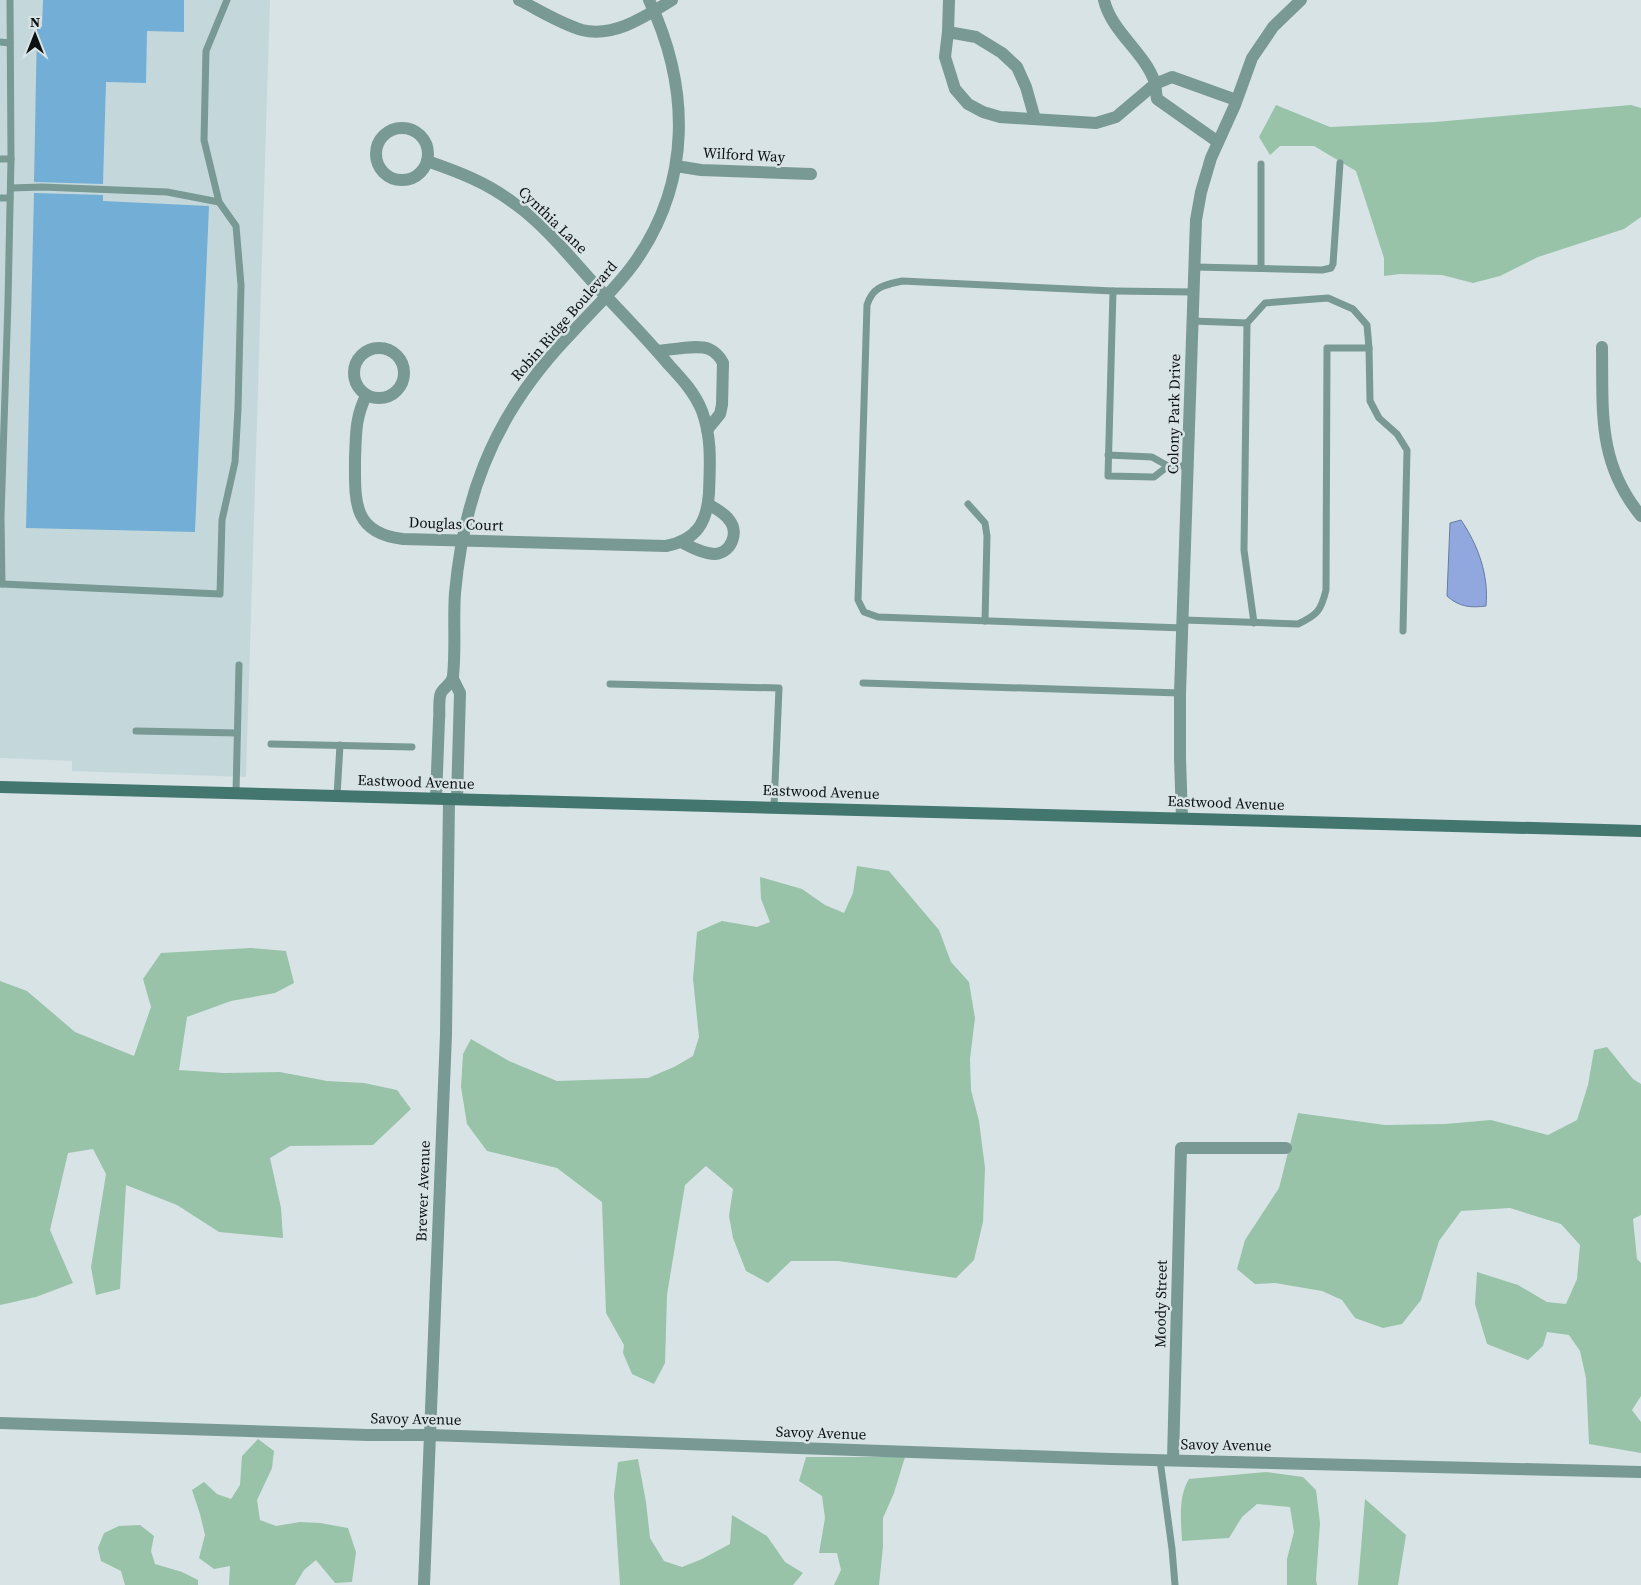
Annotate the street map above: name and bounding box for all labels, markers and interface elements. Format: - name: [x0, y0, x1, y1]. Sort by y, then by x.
- north arrow: [10, 10, 60, 60]
- text: N: [30, 12, 40, 32]
- street label: Wilford Way: [702, 142, 786, 167]
- street label: Cynthia Lane: [514, 181, 593, 258]
- street label: Robin Ridge Boulevard: [506, 256, 622, 385]
- street label: Colony Park Drive: [1162, 353, 1185, 474]
- street label: Douglas Court: [408, 511, 504, 536]
- street label: Eastwood Avenue: [357, 769, 475, 794]
- street label: Eastwood Avenue: [762, 779, 880, 804]
- street label: Eastwood Avenue: [1167, 790, 1285, 815]
- street label: Brewer Avenue: [410, 1140, 435, 1242]
- street label: Moody Street: [1149, 1260, 1172, 1348]
- street label: Savoy Avenue: [370, 1407, 462, 1430]
- street label: Savoy Avenue: [775, 1420, 867, 1445]
- street label: Savoy Avenue: [1180, 1433, 1272, 1456]

